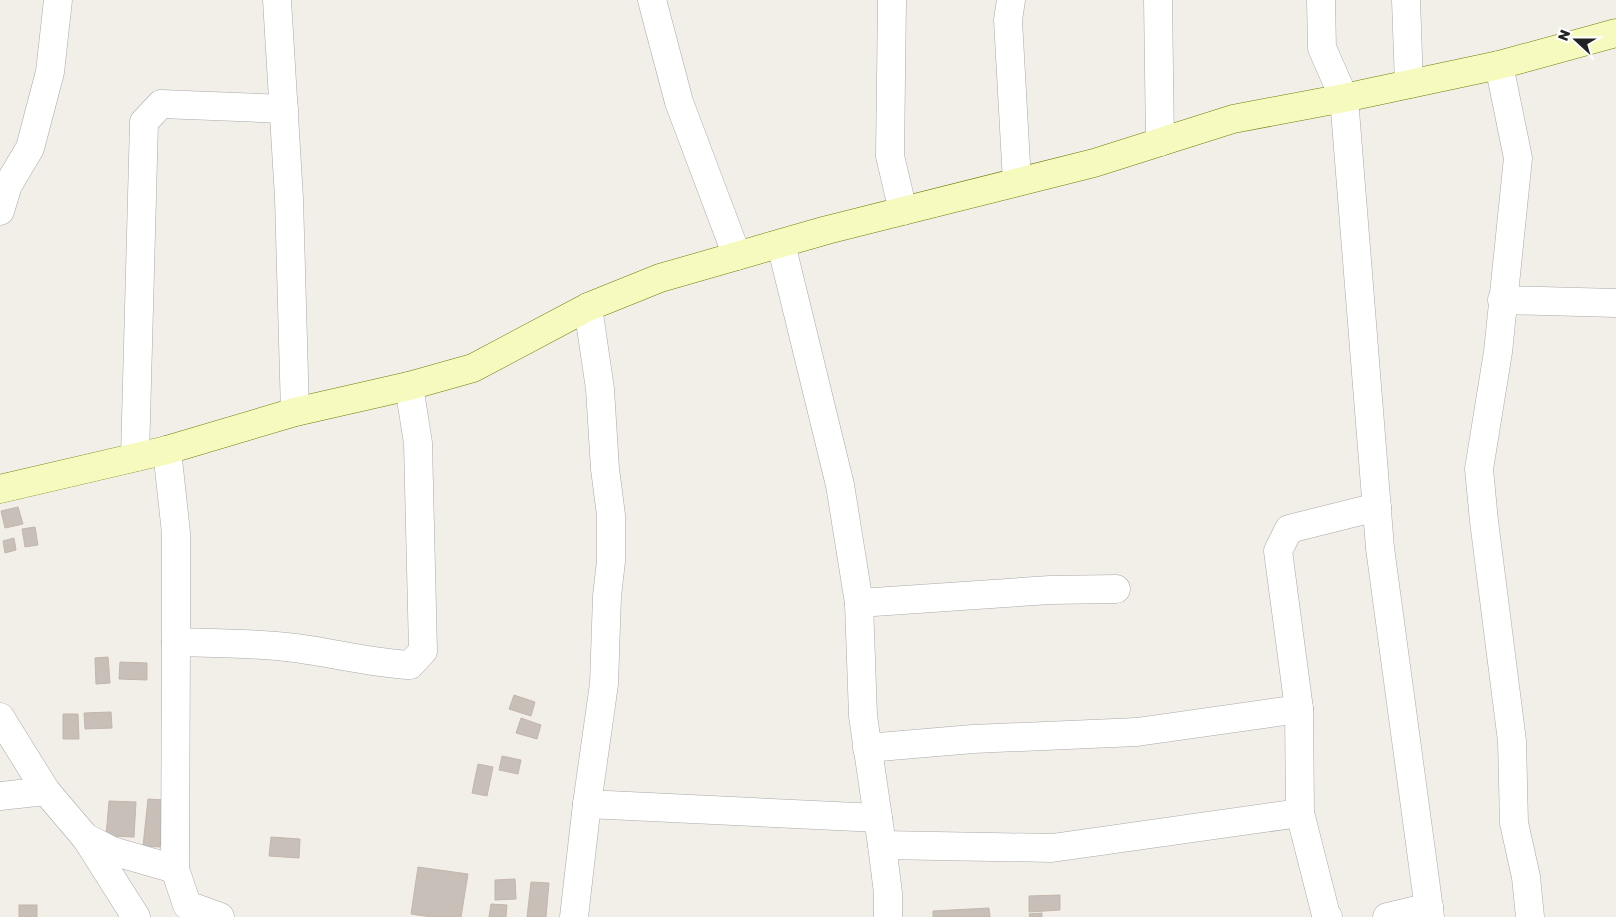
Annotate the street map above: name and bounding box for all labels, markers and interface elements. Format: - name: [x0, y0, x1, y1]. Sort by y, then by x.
- north arrow: [1551, 15, 1601, 65]
- text: N: [1554, 27, 1573, 43]

